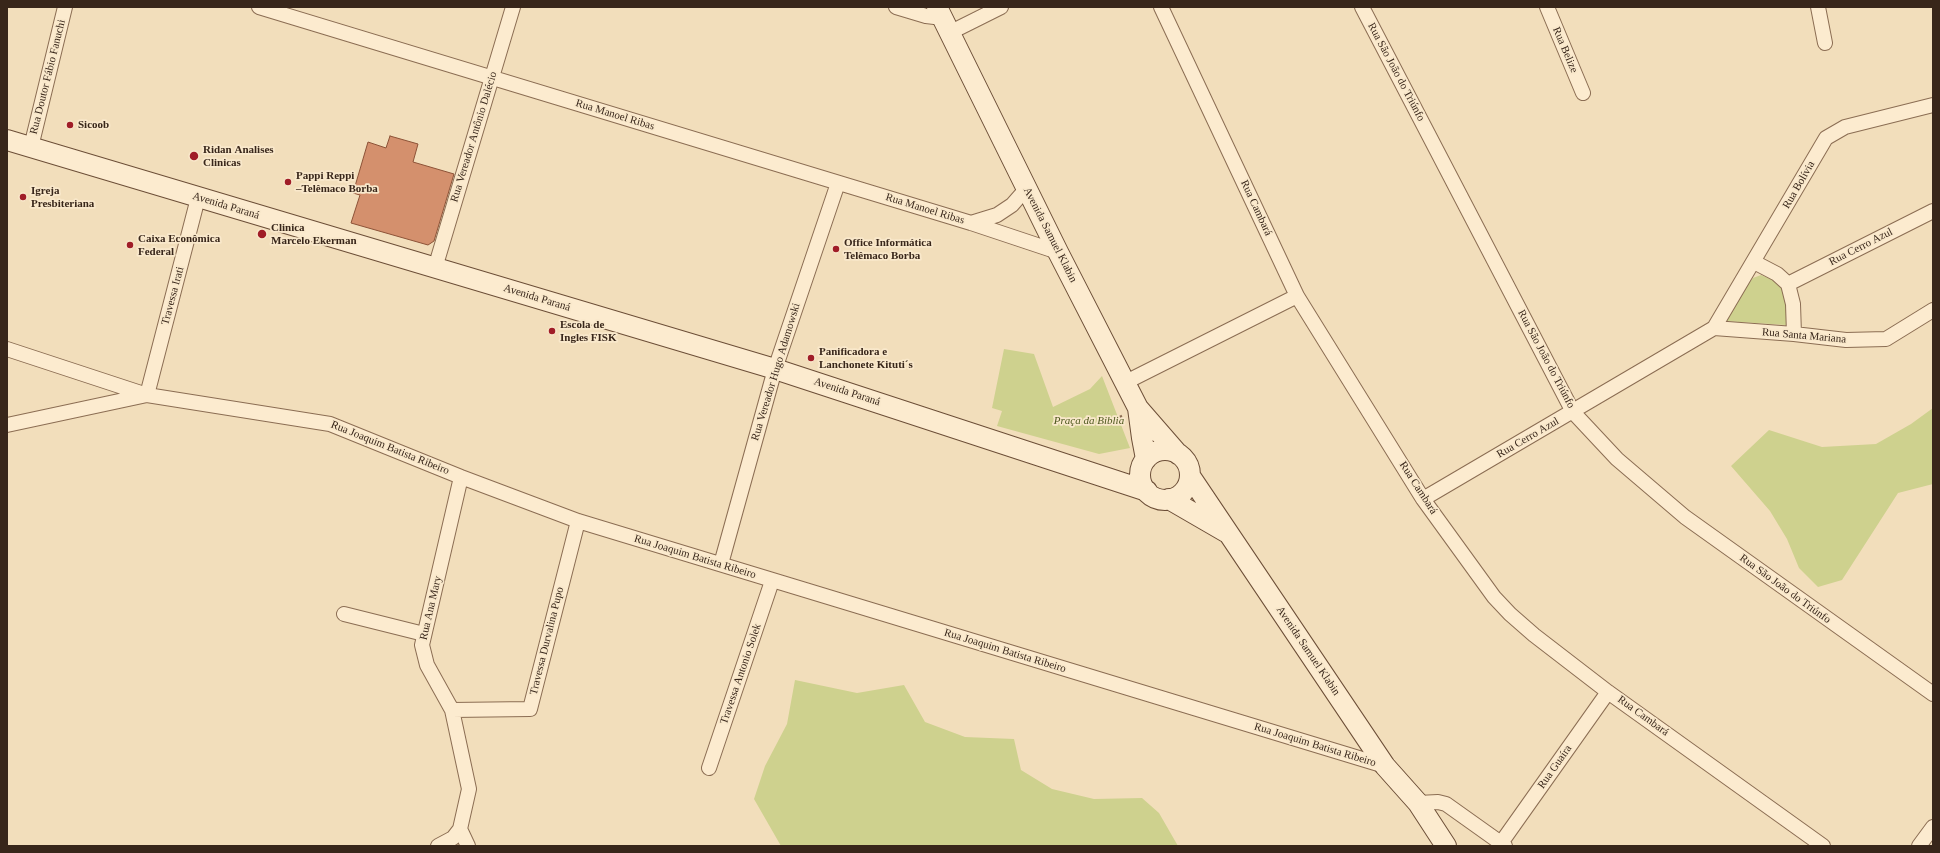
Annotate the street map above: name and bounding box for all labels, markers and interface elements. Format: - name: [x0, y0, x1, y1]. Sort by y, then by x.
- street label: Rua Doutor Fábio Fanuchi: [27, 18, 69, 136]
- street label: Rua São João do Triúnfo: [1364, 21, 1428, 123]
- street label: Rua Belize: [1549, 25, 1581, 75]
- street label: Rua Vereador Antônio Dalécio: [448, 70, 500, 204]
- street label: Rua Manoel Ribas: [574, 97, 656, 133]
- place label: Sicoob: [78, 118, 109, 132]
- marker: Sicoob: [65, 120, 75, 130]
- place label: Ridan Analises Clinicas: [203, 143, 274, 169]
- marker: Ridan Analises Clinicas: [188, 150, 200, 162]
- street label: Rua Bolívia: [1780, 159, 1818, 211]
- place label: Pappi Reppi –Telêmaco Borba: [296, 169, 378, 195]
- marker: Pappi Reppi –Telêmaco Borba: [283, 177, 293, 187]
- street label: Rua Cambará: [1237, 178, 1275, 238]
- place label: Igreja Presbiteriana: [31, 184, 94, 210]
- street label: Avenida Samuel Klabin: [1020, 185, 1080, 285]
- street label: Avenida Paraná: [191, 190, 261, 222]
- street label: Rua Manoel Ribas: [884, 191, 966, 227]
- marker: Igreja Presbiteriana: [18, 192, 28, 202]
- place label: Clinica Marcelo Ekerman: [271, 221, 357, 247]
- street label: Rua Cerro Azul: [1827, 225, 1895, 269]
- marker: Clinica Marcelo Ekerman: [256, 228, 268, 240]
- place label: Caixa Econômica Federal: [138, 232, 220, 258]
- place label: Office Informática Telêmaco Borba: [844, 236, 932, 262]
- marker: Caixa Econômica Federal: [125, 240, 135, 250]
- marker: Office Informática Telêmaco Borba: [831, 244, 841, 254]
- street label: Travessa Irati: [159, 265, 187, 327]
- street label: Avenida Paraná: [502, 282, 572, 314]
- street label: Rua Vereador Hugo Adamowski: [749, 302, 803, 442]
- street label: Rua São João do Triúnfo: [1514, 308, 1578, 410]
- place label: Escola de Ingles FISK: [560, 318, 617, 344]
- marker: Escola de Ingles FISK: [547, 326, 557, 336]
- street label: Rua Santa Mariana: [1761, 326, 1847, 346]
- place label: Panificadora e Lanchonete Kituti´s: [819, 345, 913, 371]
- marker: Panificadora e Lanchonete Kituti´s: [806, 353, 816, 363]
- street label: Avenida Paraná: [812, 375, 882, 409]
- park label: Praça da Biblia: [1054, 414, 1124, 428]
- street label: Rua Cerro Azul: [1495, 415, 1561, 461]
- street label: Rua Joaquim Batista Ribeiro: [329, 418, 451, 478]
- street label: Rua Cambará: [1396, 459, 1440, 517]
- street label: Rua Joaquim Batista Ribeiro: [632, 532, 758, 582]
- street label: Rua São João do Triúnfo: [1737, 551, 1833, 627]
- street label: Rua Ana Mary: [417, 575, 445, 641]
- street label: Travessa Durvalina Pupo: [527, 586, 567, 696]
- street label: Avenida Samuel Klabin: [1273, 604, 1343, 698]
- street label: Travessa Antonio Solek: [718, 622, 764, 726]
- street label: Rua Joaquim Batista Ribeiro: [942, 626, 1068, 676]
- street label: Rua Cambará: [1615, 693, 1671, 739]
- street label: Rua Joaquim Batista Ribeiro: [1252, 720, 1378, 770]
- street label: Rua Guaíra: [1535, 743, 1575, 791]

